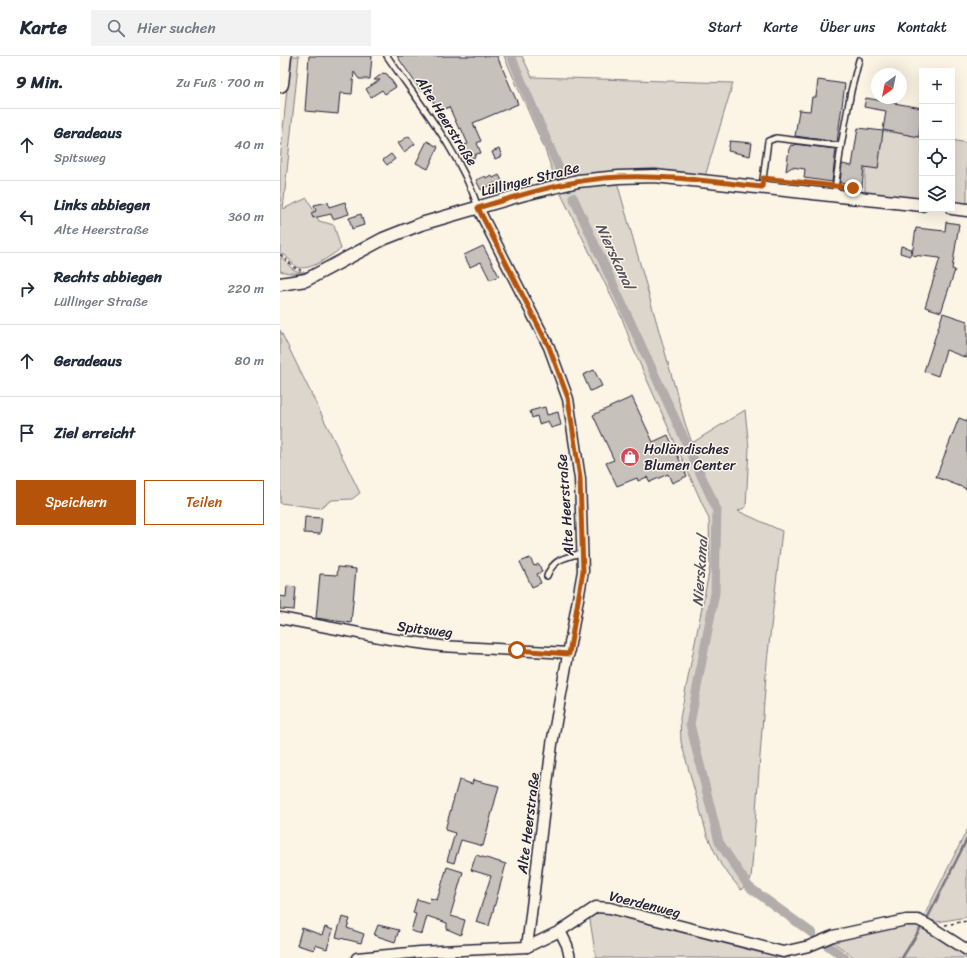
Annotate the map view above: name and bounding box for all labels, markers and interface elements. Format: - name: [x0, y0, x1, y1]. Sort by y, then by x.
- search box: [91, 10, 371, 46]
- text: Karte: [20, 11, 67, 44]
- text: Hier suchen: [137, 15, 216, 41]
- text: Start: [708, 15, 741, 40]
- text: Karte: [763, 15, 798, 40]
- text: Über uns: [820, 15, 875, 40]
- text: Kontakt: [897, 15, 947, 40]
- icon: search: [105, 17, 127, 39]
- text: 9 Min.: [16, 67, 64, 97]
- north arrow: [871, 68, 907, 104]
- map controls: [919, 68, 955, 212]
- button: +: [919, 68, 955, 104]
- text: Zu Fuß · 700 m: [176, 71, 264, 94]
- street label: Alte Heerstraße: [408, 71, 484, 171]
- button: −: [919, 104, 955, 140]
- text: Geradeaus: [54, 120, 122, 146]
- text: 40 m: [234, 133, 264, 156]
- icon: ahead: [16, 134, 38, 156]
- button: locate: [919, 140, 955, 176]
- text: Spitsweg: [54, 146, 106, 169]
- street label: Lüllinger Straße: [478, 155, 582, 204]
- button: layers: [919, 176, 955, 212]
- route end: [844, 179, 862, 197]
- text: Links abbiegen: [54, 192, 150, 218]
- text: 360 m: [228, 205, 264, 228]
- icon: left: [16, 206, 38, 228]
- text: Alte Heerstraße: [54, 218, 149, 241]
- water label: Nierskanal: [588, 218, 643, 297]
- text: Rechts abbiegen: [54, 264, 162, 290]
- text: 220 m: [227, 277, 264, 300]
- icon: right: [16, 278, 38, 300]
- text: Lüllinger Straße: [54, 290, 148, 313]
- text: Geradeaus: [54, 348, 122, 374]
- text: 80 m: [235, 349, 264, 372]
- icon: ahead: [16, 350, 38, 372]
- text: Ziel erreicht: [54, 420, 135, 446]
- icon: arrive: [16, 422, 38, 444]
- place label: Holländisches Blumen Center: [644, 437, 737, 478]
- shop icon: Holländisches Blumen Center: [619, 446, 641, 468]
- street label: Alte Heerstraße: [549, 453, 582, 558]
- button: Speichern: [16, 480, 136, 525]
- button: Teilen: [144, 480, 264, 525]
- water label: Nierskanal: [685, 531, 716, 607]
- street label: Spitsweg: [396, 614, 454, 645]
- route start: [508, 641, 526, 659]
- street label: Alte Heerstraße: [510, 771, 547, 876]
- street label: Voerdenweg: [607, 884, 683, 925]

